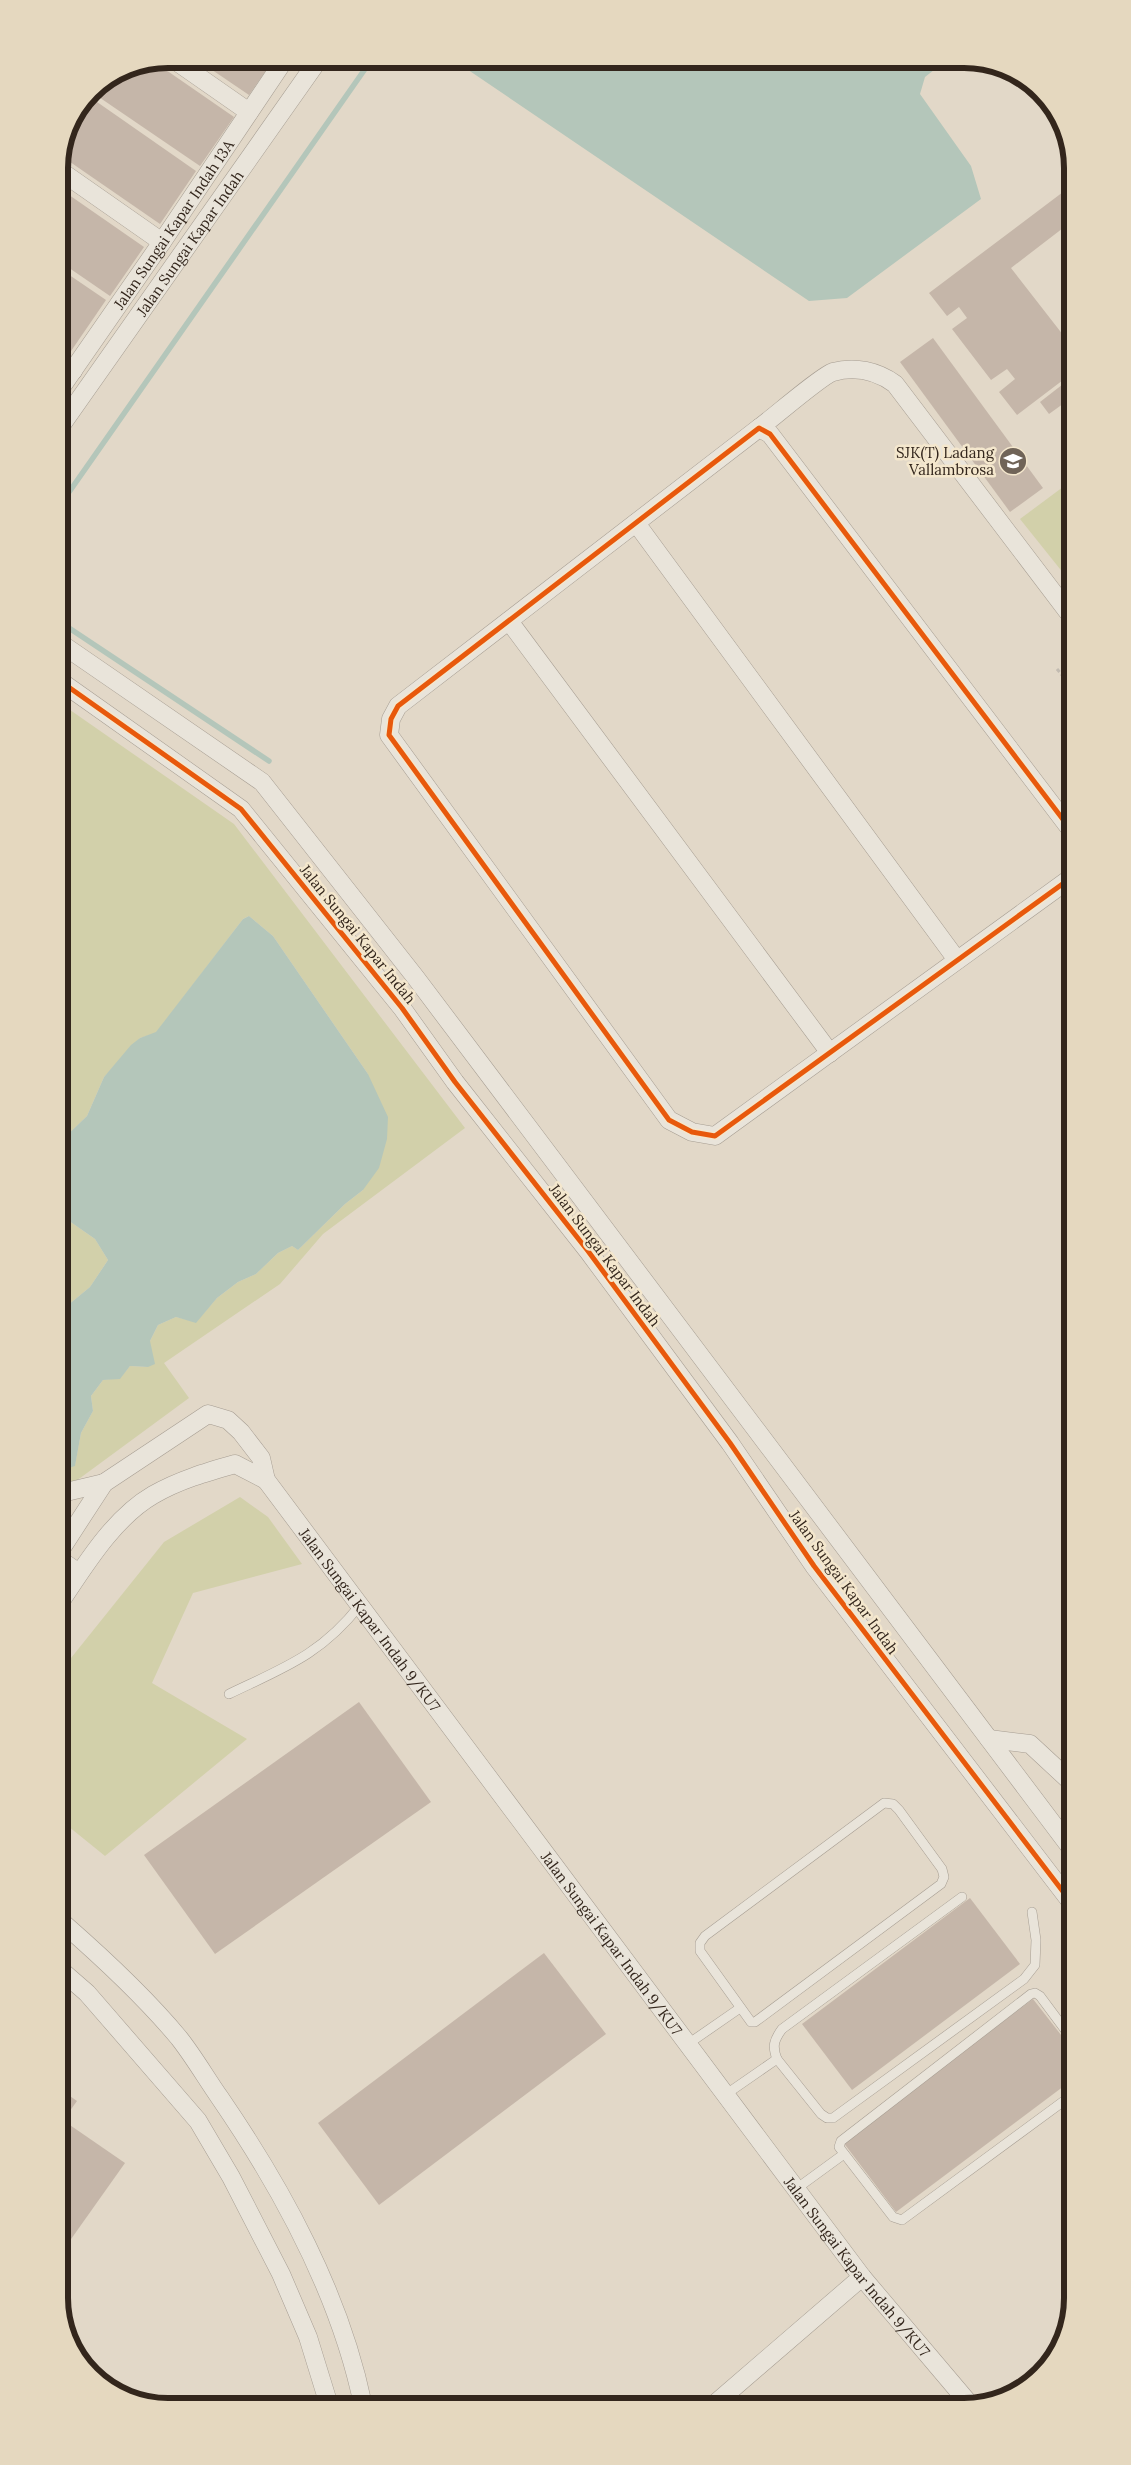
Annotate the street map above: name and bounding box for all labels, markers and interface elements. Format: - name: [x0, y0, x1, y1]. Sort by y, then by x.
- street label: Jalan Sungai Kapar Indah 13A: [109, 136, 237, 312]
- street label: Jalan Sungai Kapar Indah: [132, 167, 246, 319]
- place label: SJK(T) Ladang Vallambrosa: [896, 443, 995, 479]
- school or university icon: SJK(T) Ladang Vallambrosa: [998, 446, 1028, 476]
- street label: Jalan Sungai Kapar Indah: [295, 860, 420, 1007]
- street label: Jalan Sungai Kapar Indah: [545, 1179, 665, 1330]
- street label: Jalan Sungai Kapar Indah: [785, 1505, 903, 1658]
- street label: Jalan Sungai Kapar Indah 9/KU7: [295, 1523, 445, 1715]
- street label: Jalan Sungai Kapar Indah 9/KU7: [537, 1847, 687, 2039]
- street label: Jalan Sungai Kapar Indah 9/KU7: [780, 2172, 935, 2360]

